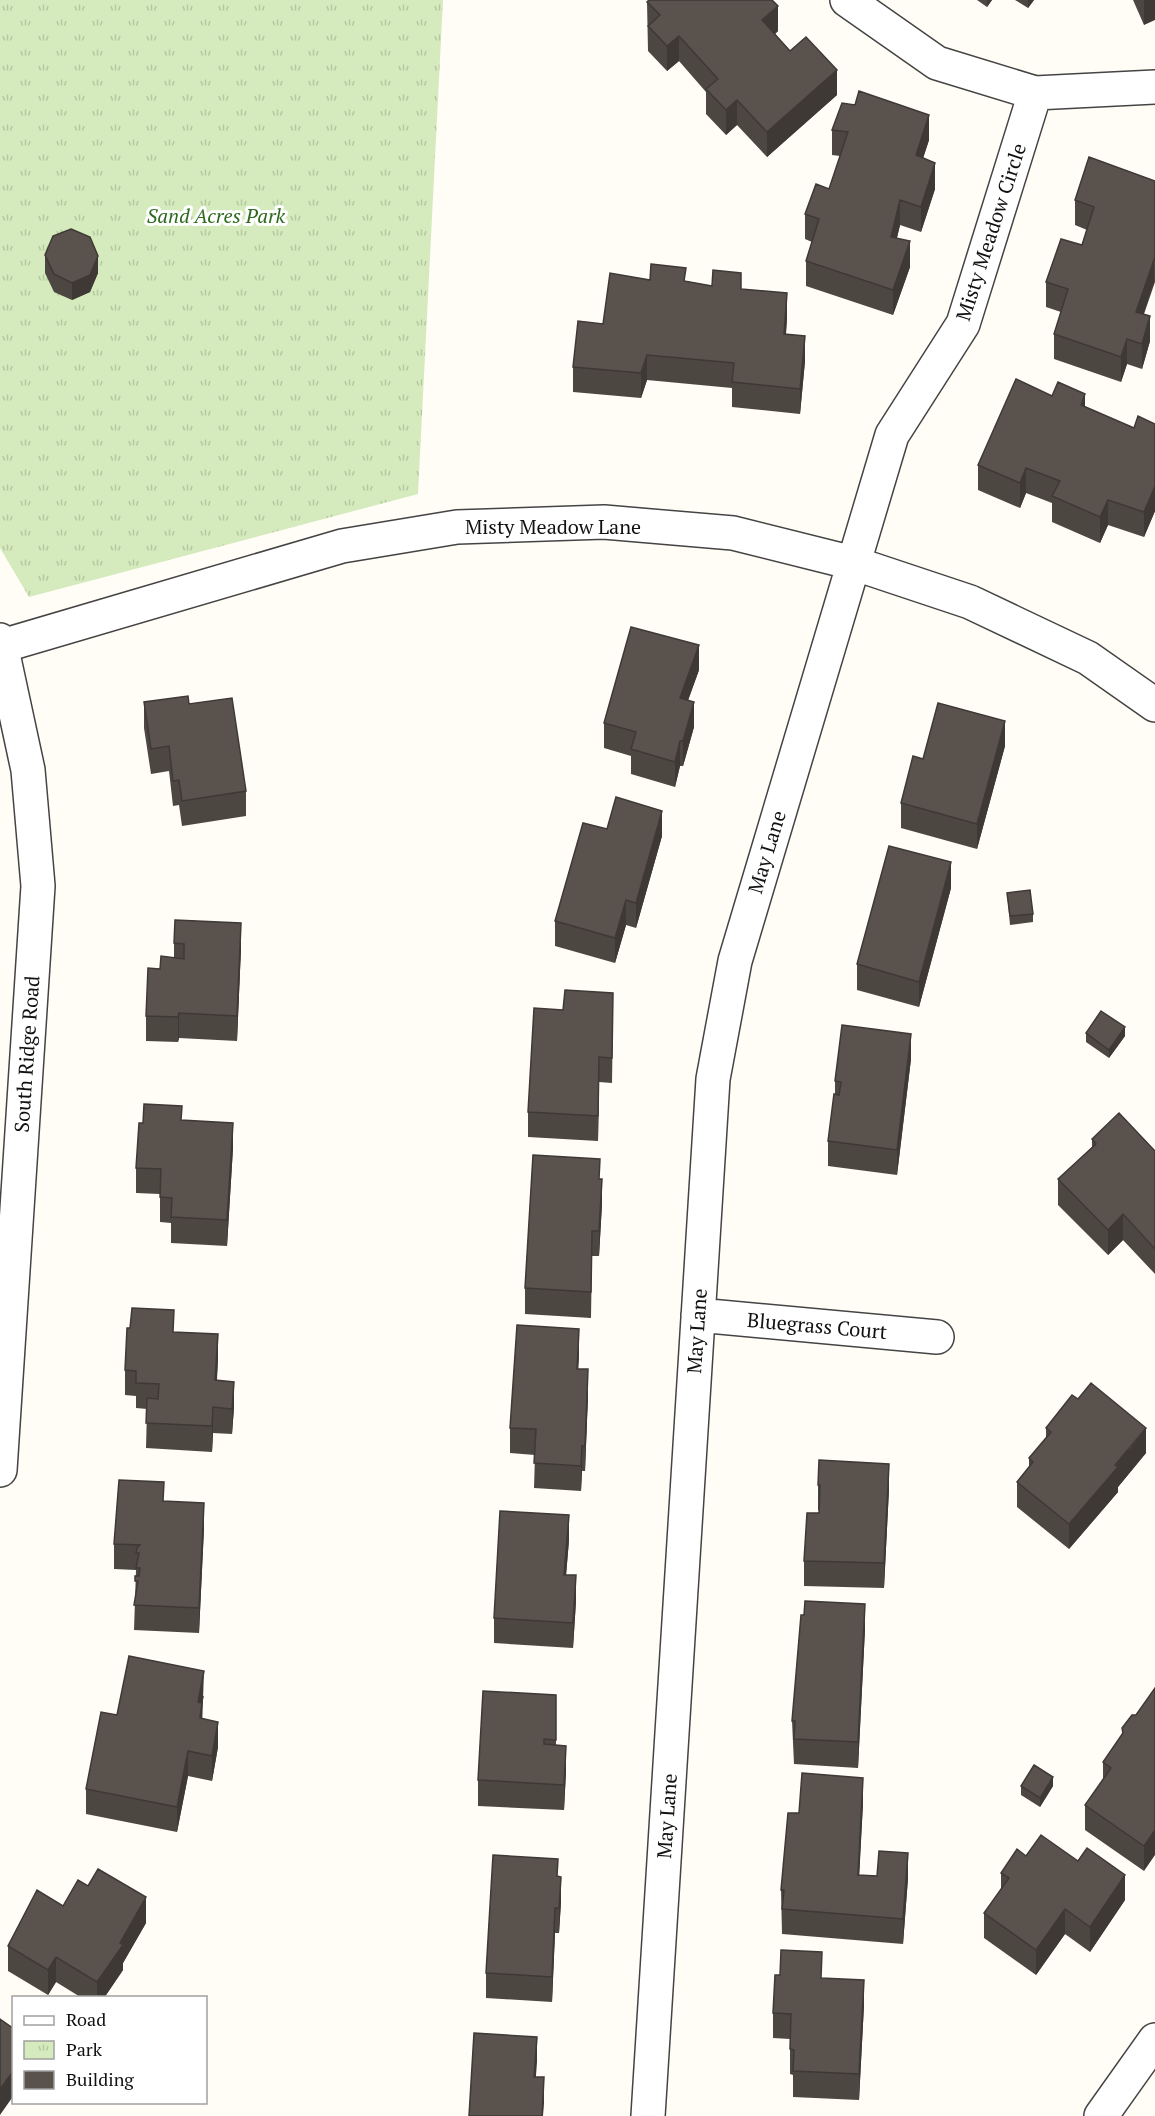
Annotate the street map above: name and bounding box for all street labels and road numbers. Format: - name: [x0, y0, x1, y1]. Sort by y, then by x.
- street label: Misty Meadow Circle: [949, 140, 1032, 324]
- street label: Misty Meadow Lane: [465, 513, 641, 540]
- street label: May Lane: [741, 807, 792, 897]
- street label: South Ridge Road: [8, 975, 45, 1133]
- street label: May Lane: [680, 1287, 713, 1375]
- street label: Bluegrass Court: [746, 1306, 889, 1345]
- street label: May Lane: [650, 1772, 683, 1860]

